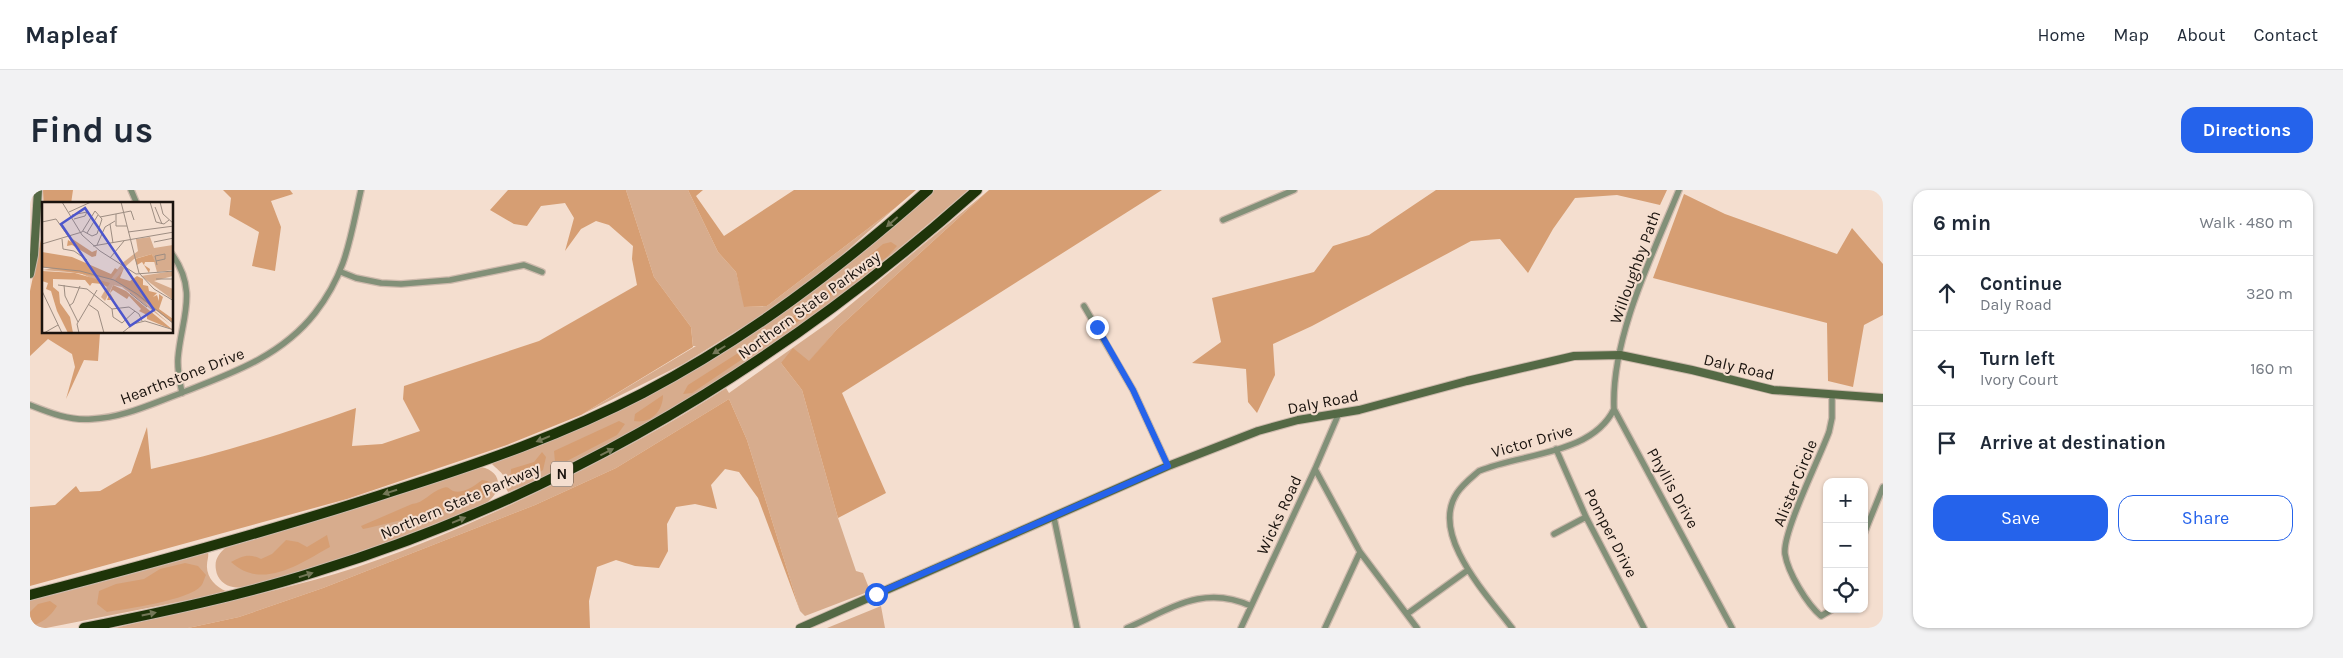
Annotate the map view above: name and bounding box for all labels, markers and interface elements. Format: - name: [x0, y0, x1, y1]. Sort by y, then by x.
- text: Mapleaf: [25, 21, 118, 49]
- text: Home: [2037, 24, 2085, 46]
- text: Map: [2113, 24, 2149, 46]
- text: About: [2177, 24, 2226, 46]
- text: Contact: [2254, 24, 2318, 46]
- button: Directions: [2181, 107, 2313, 153]
- text: Find us: [30, 110, 153, 151]
- inset map: [42, 202, 174, 334]
- street label: Willoughby Path: [1606, 208, 1664, 326]
- text: 6 min: [1933, 211, 1991, 235]
- text: Walk · 480 m: [2199, 213, 2293, 232]
- one-way arrow: [886, 216, 898, 228]
- street label: Northern State Parkway: [734, 247, 884, 363]
- text: Continue: [1980, 273, 2062, 295]
- icon: ahead: [1933, 279, 1961, 307]
- text: 320 m: [2246, 284, 2293, 303]
- text: Daly Road: [1980, 295, 2052, 314]
- route end: [1086, 316, 1109, 339]
- street label: Hearthstone Drive: [117, 344, 247, 408]
- one-way arrow: [713, 345, 726, 355]
- text: Turn left: [1980, 348, 2055, 370]
- street label: Daly Road: [1702, 350, 1776, 384]
- icon: left: [1933, 354, 1961, 382]
- text: 160 m: [2250, 359, 2293, 378]
- text: Ivory Court: [1980, 370, 2058, 389]
- street label: Daly Road: [1286, 386, 1360, 418]
- street label: Victor Drive: [1489, 420, 1575, 462]
- icon: arrive: [1933, 429, 1961, 457]
- text: Arrive at destination: [1980, 432, 2166, 454]
- one-way arrow: [535, 435, 550, 443]
- street label: Alister Circle: [1769, 437, 1821, 529]
- street label: Phyllis Drive: [1643, 444, 1703, 532]
- one-way arrow: [599, 448, 614, 456]
- street label: Northern State Parkway: [377, 459, 543, 543]
- road number: N: [551, 462, 573, 486]
- street label: Wicks Road: [1252, 472, 1306, 558]
- map controls: [1823, 478, 1868, 613]
- button: +: [1823, 478, 1868, 523]
- street label: Pomper Drive: [1580, 485, 1642, 581]
- one-way arrow: [382, 489, 397, 497]
- button: Save: [1933, 495, 2108, 541]
- button: Share: [2118, 495, 2293, 541]
- one-way arrow: [452, 516, 467, 524]
- button: −: [1823, 523, 1868, 568]
- button: locate: [1823, 568, 1868, 613]
- one-way arrow: [299, 570, 314, 578]
- route start: [865, 583, 888, 606]
- one-way arrow: [141, 610, 157, 618]

